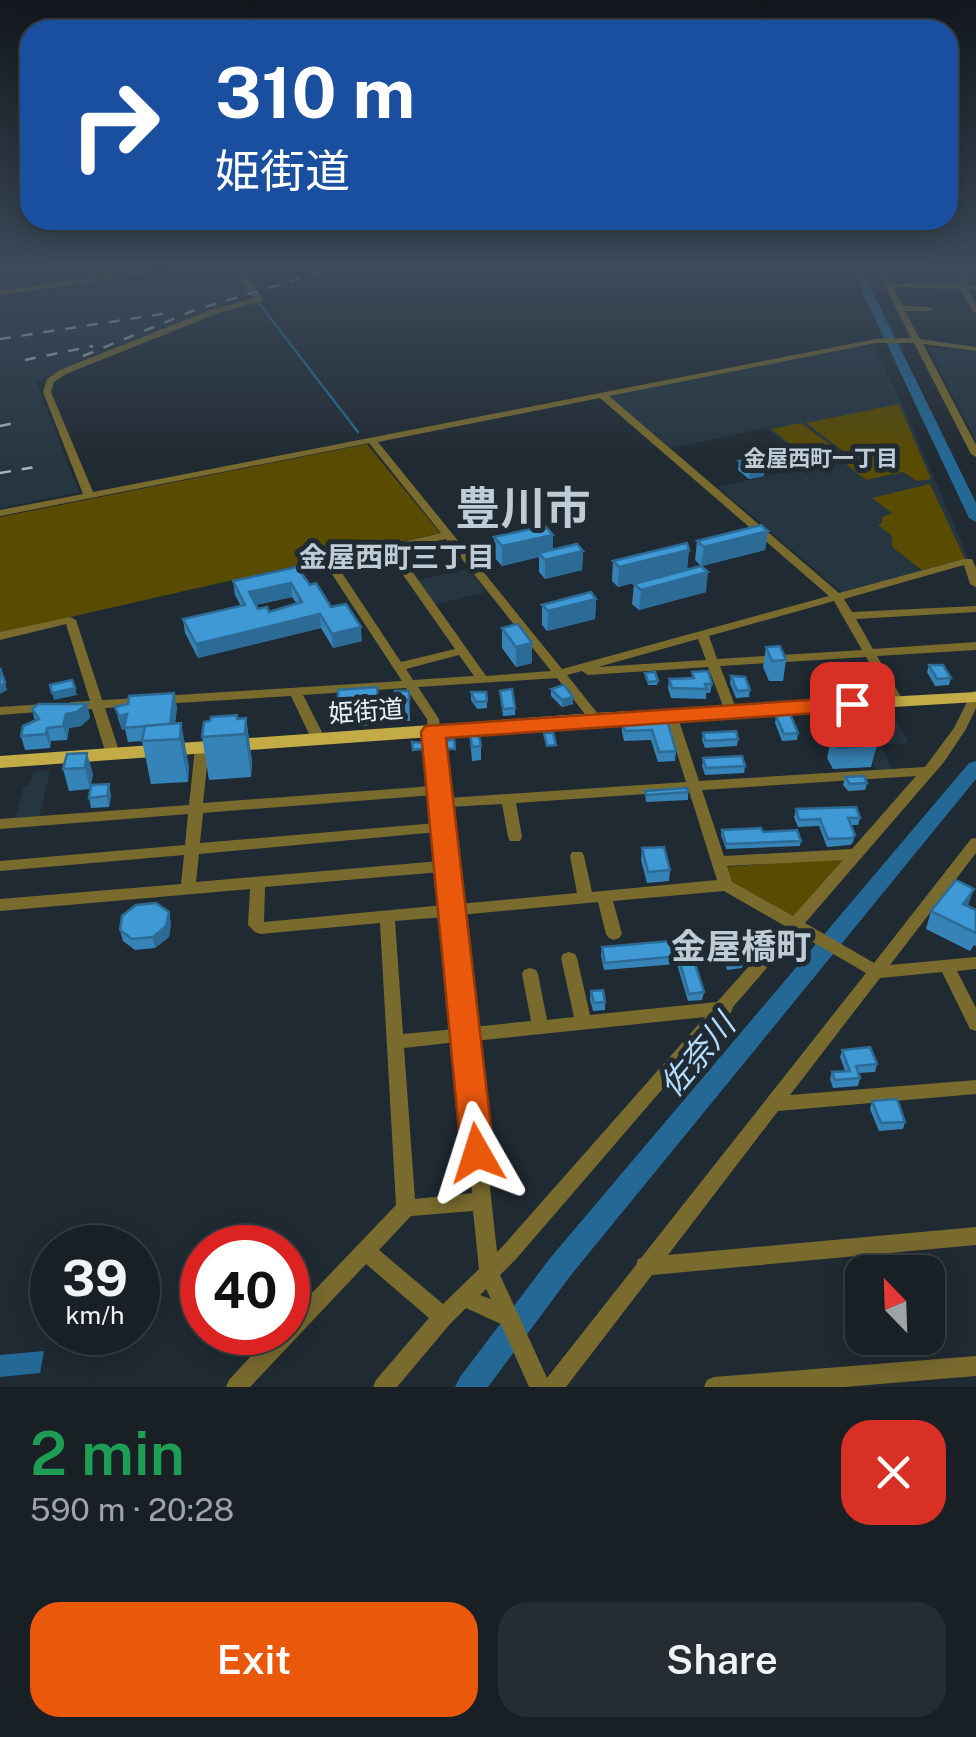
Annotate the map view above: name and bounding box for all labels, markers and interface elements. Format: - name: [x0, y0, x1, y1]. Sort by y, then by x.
- text: 310 m: [215, 51, 415, 134]
- icon: right: [50, 60, 180, 190]
- text: 姫街道: [215, 144, 350, 197]
- district label: 金屋西町一丁目: [744, 445, 898, 471]
- district label: 豊川市: [455, 481, 591, 534]
- district label: 金屋西町三丁目: [299, 540, 495, 573]
- pin: [810, 662, 895, 747]
- icon: arrive: [825, 677, 880, 732]
- street label: 姫街道: [328, 693, 404, 729]
- district label: 金屋橋町: [671, 926, 811, 967]
- water label: 佐奈川: [652, 1004, 744, 1104]
- position arrow: [425, 1101, 529, 1205]
- speed limit sign: 40: [180, 1225, 310, 1355]
- text: 39: [62, 1248, 128, 1307]
- north arrow: [845, 1255, 945, 1355]
- map controls: [845, 1255, 945, 1355]
- text: km/h: [66, 1300, 124, 1330]
- text: 2 min: [30, 1418, 185, 1489]
- button: close: [841, 1420, 946, 1525]
- text: 590 m · 20:28: [30, 1491, 234, 1528]
- button: Exit: [30, 1602, 478, 1717]
- button: Share: [498, 1602, 946, 1717]

